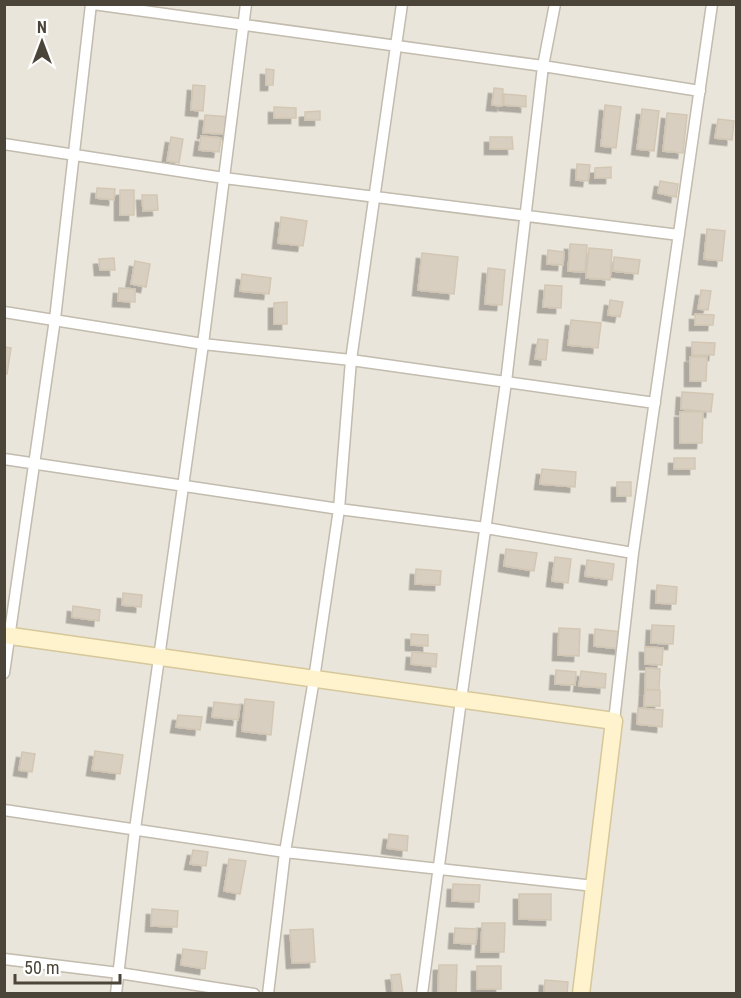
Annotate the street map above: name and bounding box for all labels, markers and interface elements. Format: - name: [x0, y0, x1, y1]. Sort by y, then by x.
- north arrow: [12, 12, 72, 72]
- text: N: [37, 18, 47, 37]
- scale bar: [15, 947, 120, 985]
- text: 50 m: [24, 957, 59, 978]

